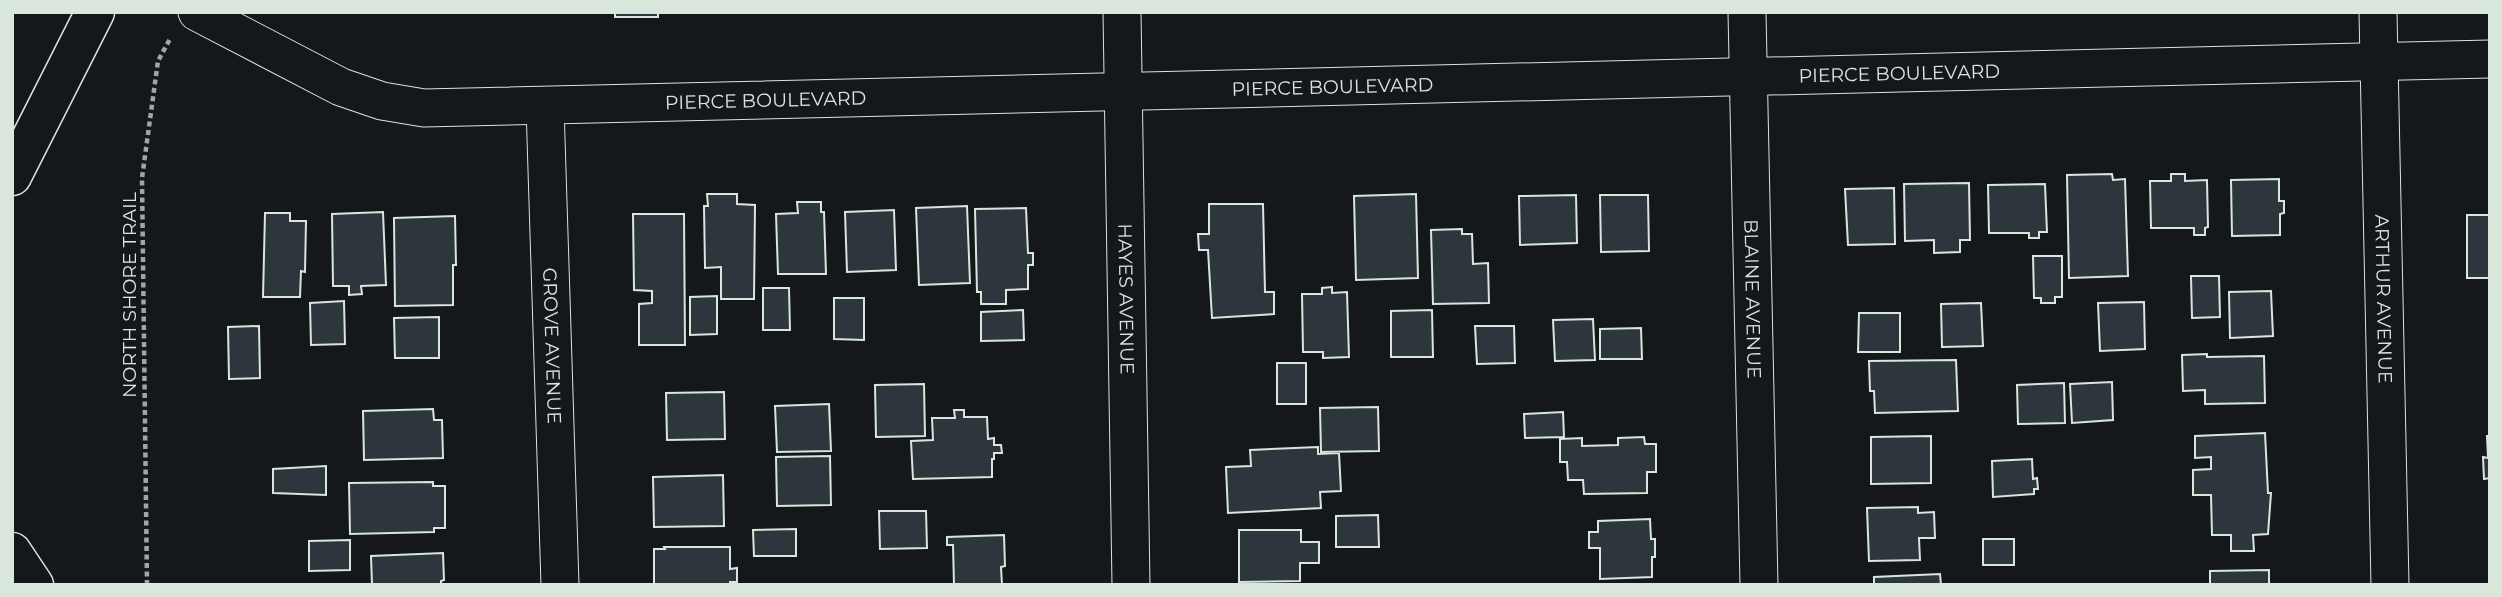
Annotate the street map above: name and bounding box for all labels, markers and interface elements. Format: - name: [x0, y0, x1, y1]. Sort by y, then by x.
- street label: PIERCE BOULEVARD: [1798, 59, 2000, 87]
- street label: PIERCE BOULEVARD: [1231, 73, 1434, 100]
- street label: PIERCE BOULEVARD: [665, 86, 867, 114]
- street label: NORTH SHORE TRAIL: [118, 191, 141, 398]
- street label: ARTHUR AVENUE: [2371, 214, 2397, 384]
- street label: BLAINE AVENUE: [1740, 219, 1766, 379]
- street label: HAYES AVENUE: [1114, 223, 1139, 375]
- street label: GROVE AVENUE: [539, 267, 566, 424]

